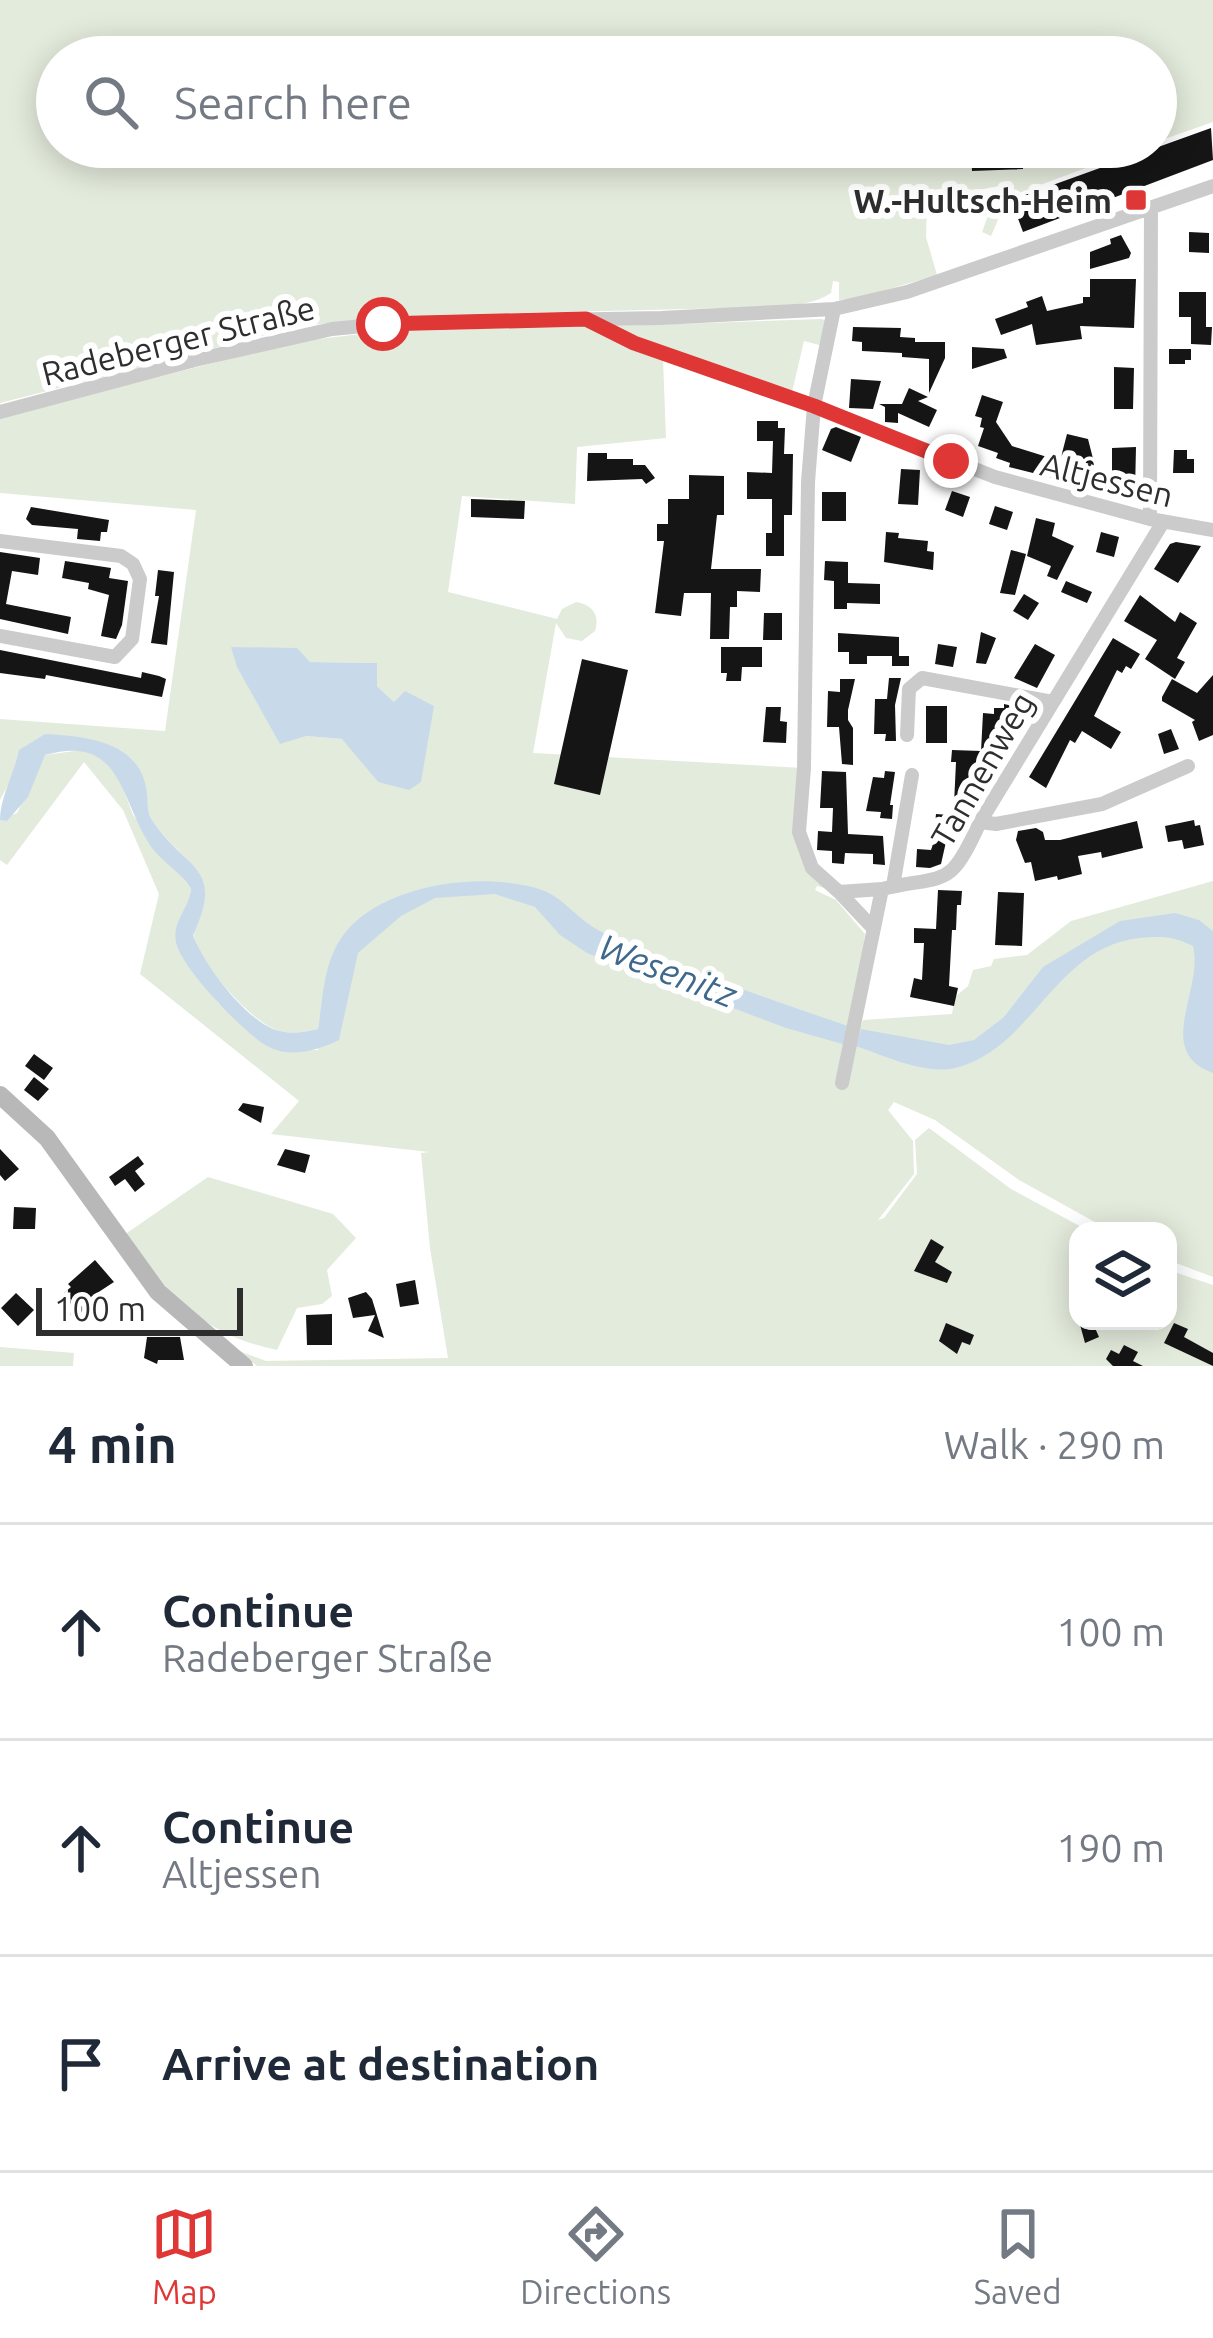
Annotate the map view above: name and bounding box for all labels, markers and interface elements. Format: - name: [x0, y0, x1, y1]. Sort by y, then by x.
- search box: [36, 36, 1177, 168]
- icon: search: [78, 69, 144, 135]
- text: Search here: [174, 77, 412, 128]
- place label: W.-Hultsch-Heim: [853, 182, 1112, 219]
- marker: W.-Hultsch-Heim: [1123, 187, 1149, 213]
- street label: Radeberger Straße: [38, 288, 318, 392]
- route start: [356, 297, 410, 351]
- route end: [924, 434, 978, 488]
- street label: Altjessen: [1037, 445, 1177, 513]
- street label: Tannenweg: [923, 685, 1041, 853]
- water label: Wesenitz: [594, 925, 744, 1015]
- map controls: [1069, 1222, 1177, 1330]
- button: layers: [1069, 1222, 1177, 1330]
- scale bar: [36, 1282, 243, 1335]
- text: 100 m: [54, 1290, 146, 1327]
- text: 4 min: [48, 1415, 177, 1473]
- text: Walk · 290 m: [944, 1423, 1165, 1466]
- text: Continue: [162, 1585, 354, 1636]
- icon: ahead: [48, 1599, 114, 1665]
- text: 100 m: [1056, 1610, 1165, 1653]
- text: Radeberger Straße: [162, 1636, 493, 1679]
- text: Continue: [162, 1801, 354, 1852]
- icon: ahead: [48, 1815, 114, 1881]
- text: 190 m: [1056, 1826, 1165, 1869]
- text: Altjessen: [162, 1852, 322, 1895]
- icon: arrive: [48, 2031, 114, 2097]
- text: Arrive at destination: [162, 2038, 599, 2089]
- tab: Map: [151, 2201, 217, 2310]
- tab: Directions: [520, 2201, 671, 2310]
- tab: Saved: [974, 2201, 1062, 2310]

